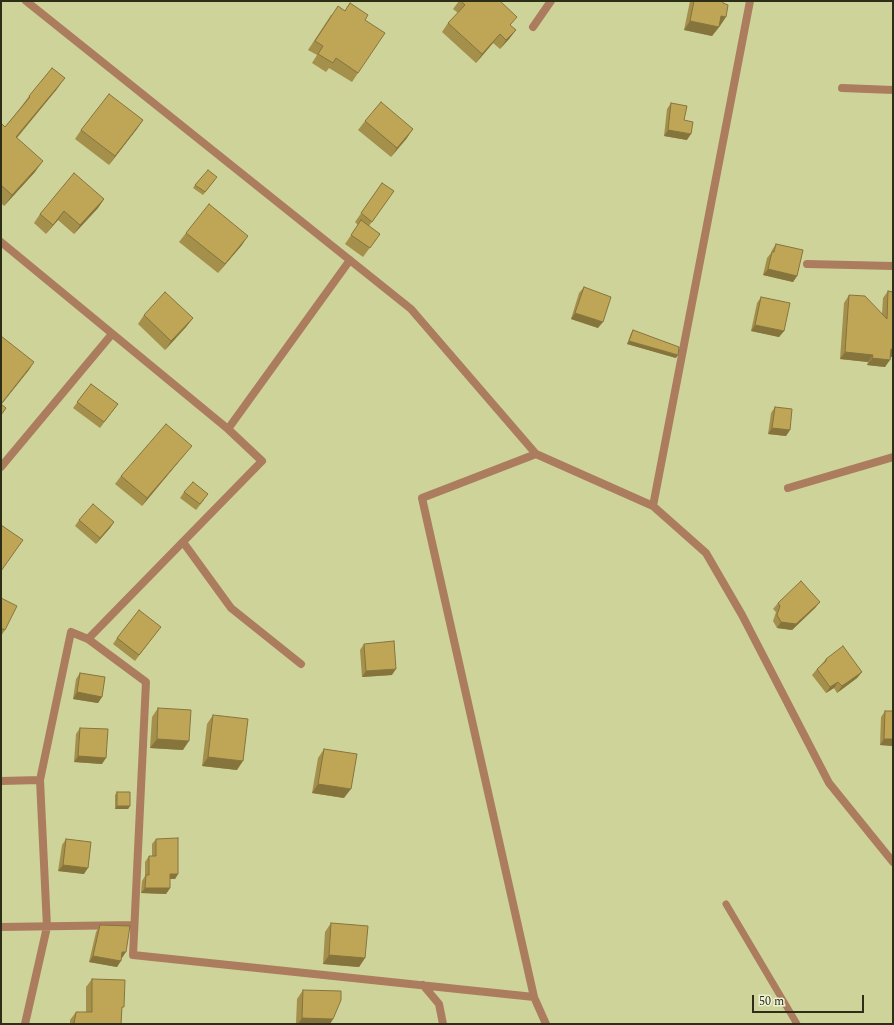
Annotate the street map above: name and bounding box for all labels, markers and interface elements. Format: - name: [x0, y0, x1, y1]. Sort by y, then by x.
- scale bar: [754, 987, 866, 1013]
- text: 50 m: [759, 992, 784, 1011]

